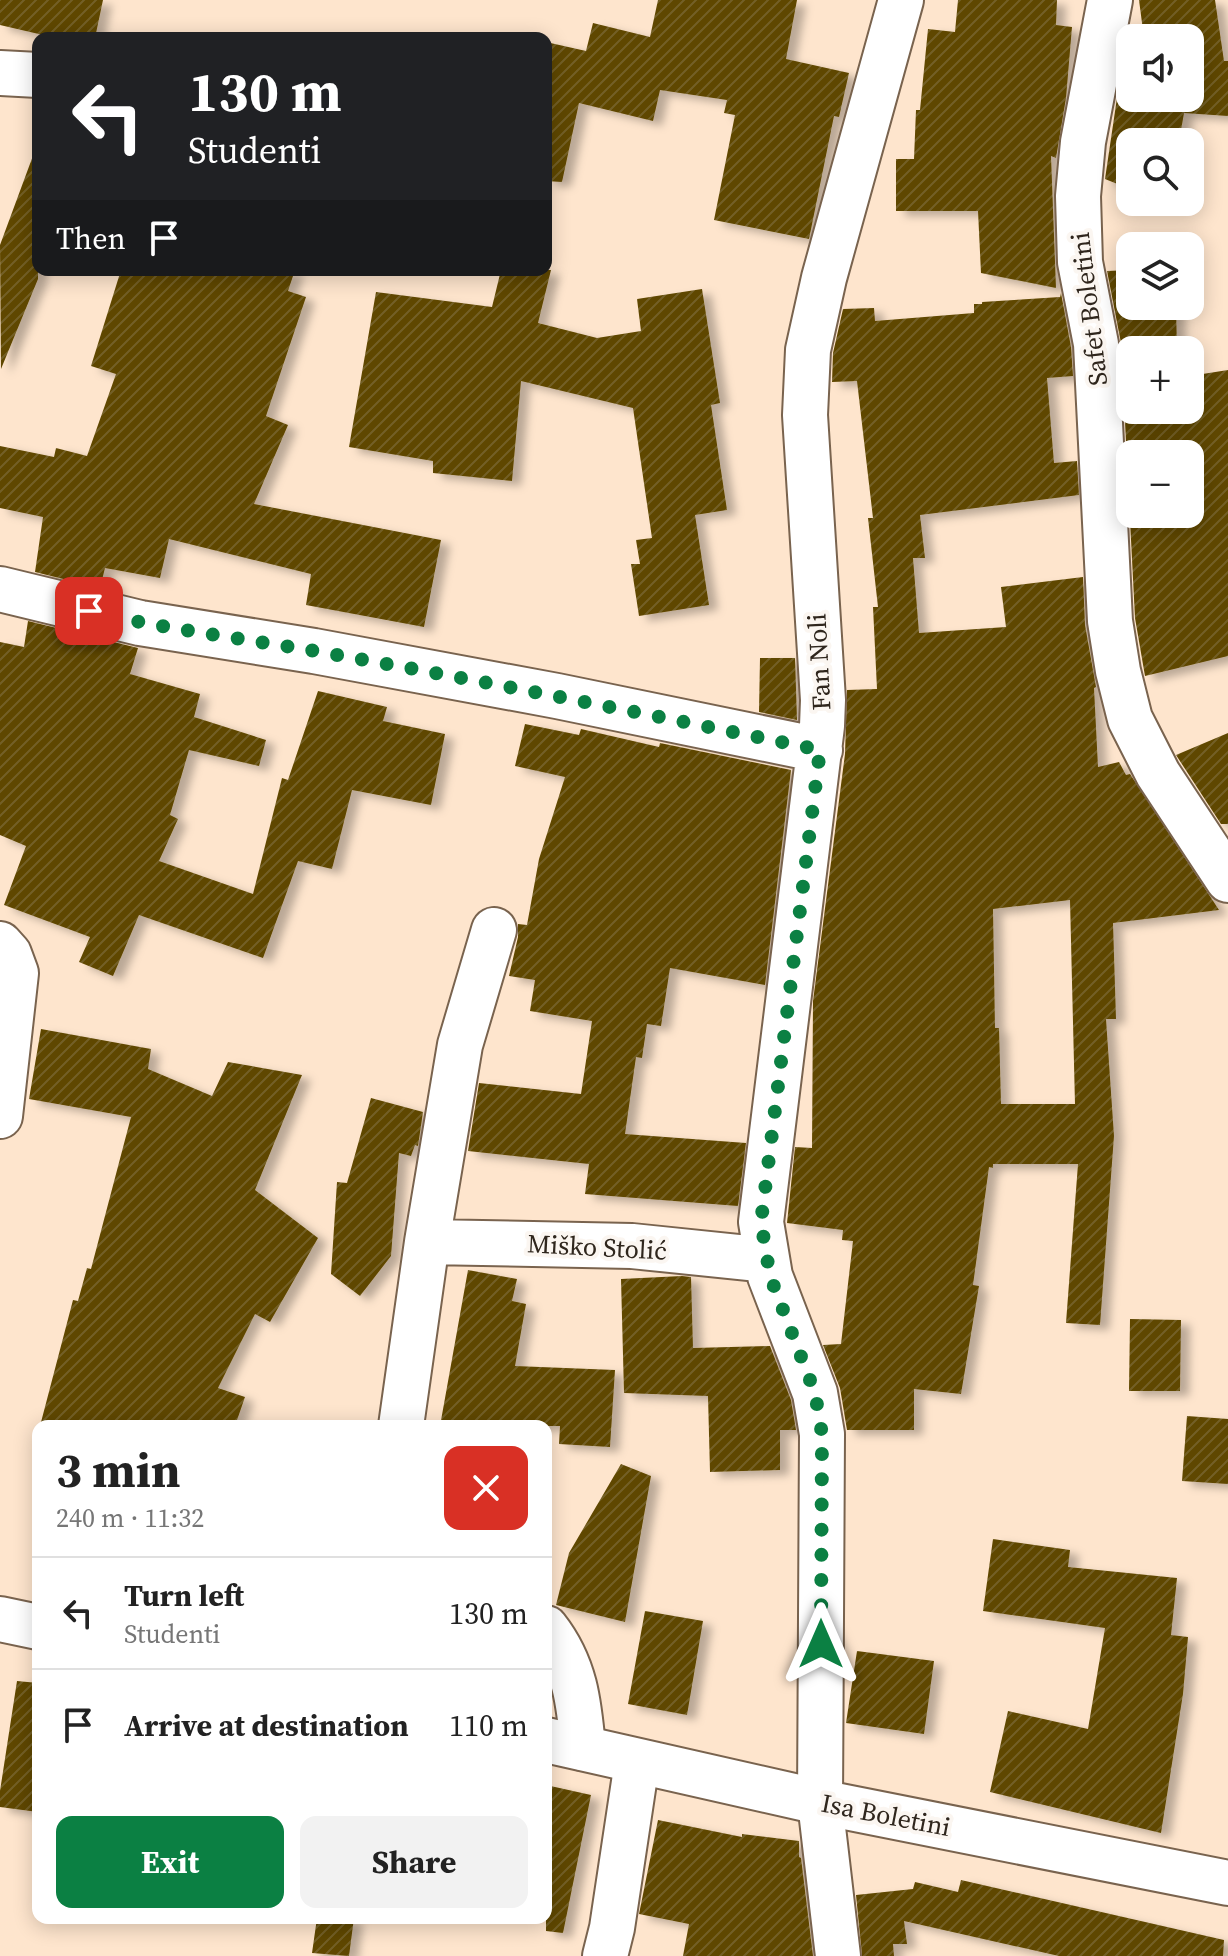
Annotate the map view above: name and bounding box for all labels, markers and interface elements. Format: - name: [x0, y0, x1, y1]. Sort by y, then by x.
- map controls: [1116, 24, 1204, 528]
- button: sound: [1116, 24, 1204, 112]
- text: 130 m: [188, 53, 342, 130]
- icon: left: [56, 64, 160, 168]
- text: Studenti: [188, 126, 321, 175]
- button: search: [1116, 128, 1204, 216]
- icon: arrive: [142, 216, 186, 260]
- text: Then: [56, 218, 126, 259]
- street label: Safet Boletini: [1062, 230, 1116, 388]
- button: layers: [1116, 232, 1204, 320]
- button: +: [1116, 336, 1204, 424]
- button: −: [1116, 440, 1204, 528]
- pin: [55, 577, 123, 645]
- icon: arrive: [67, 589, 111, 633]
- street label: Fan Noli: [798, 613, 840, 711]
- street label: Miško Stolić: [526, 1225, 668, 1269]
- text: 3 min: [56, 1437, 181, 1503]
- button: close: [444, 1446, 528, 1530]
- text: 240 m · 11:32: [56, 1500, 204, 1536]
- text: Turn left: [124, 1575, 244, 1616]
- icon: left: [56, 1591, 100, 1635]
- text: 130 m: [449, 1593, 528, 1634]
- position arrow: [779, 1602, 863, 1686]
- text: Studenti: [124, 1616, 220, 1652]
- icon: arrive: [56, 1703, 100, 1747]
- text: Arrive at destination: [124, 1705, 409, 1746]
- text: 110 m: [449, 1705, 528, 1746]
- street label: Isa Boletini: [818, 1785, 954, 1845]
- button: Exit: [56, 1816, 284, 1908]
- button: Share: [300, 1816, 528, 1908]

